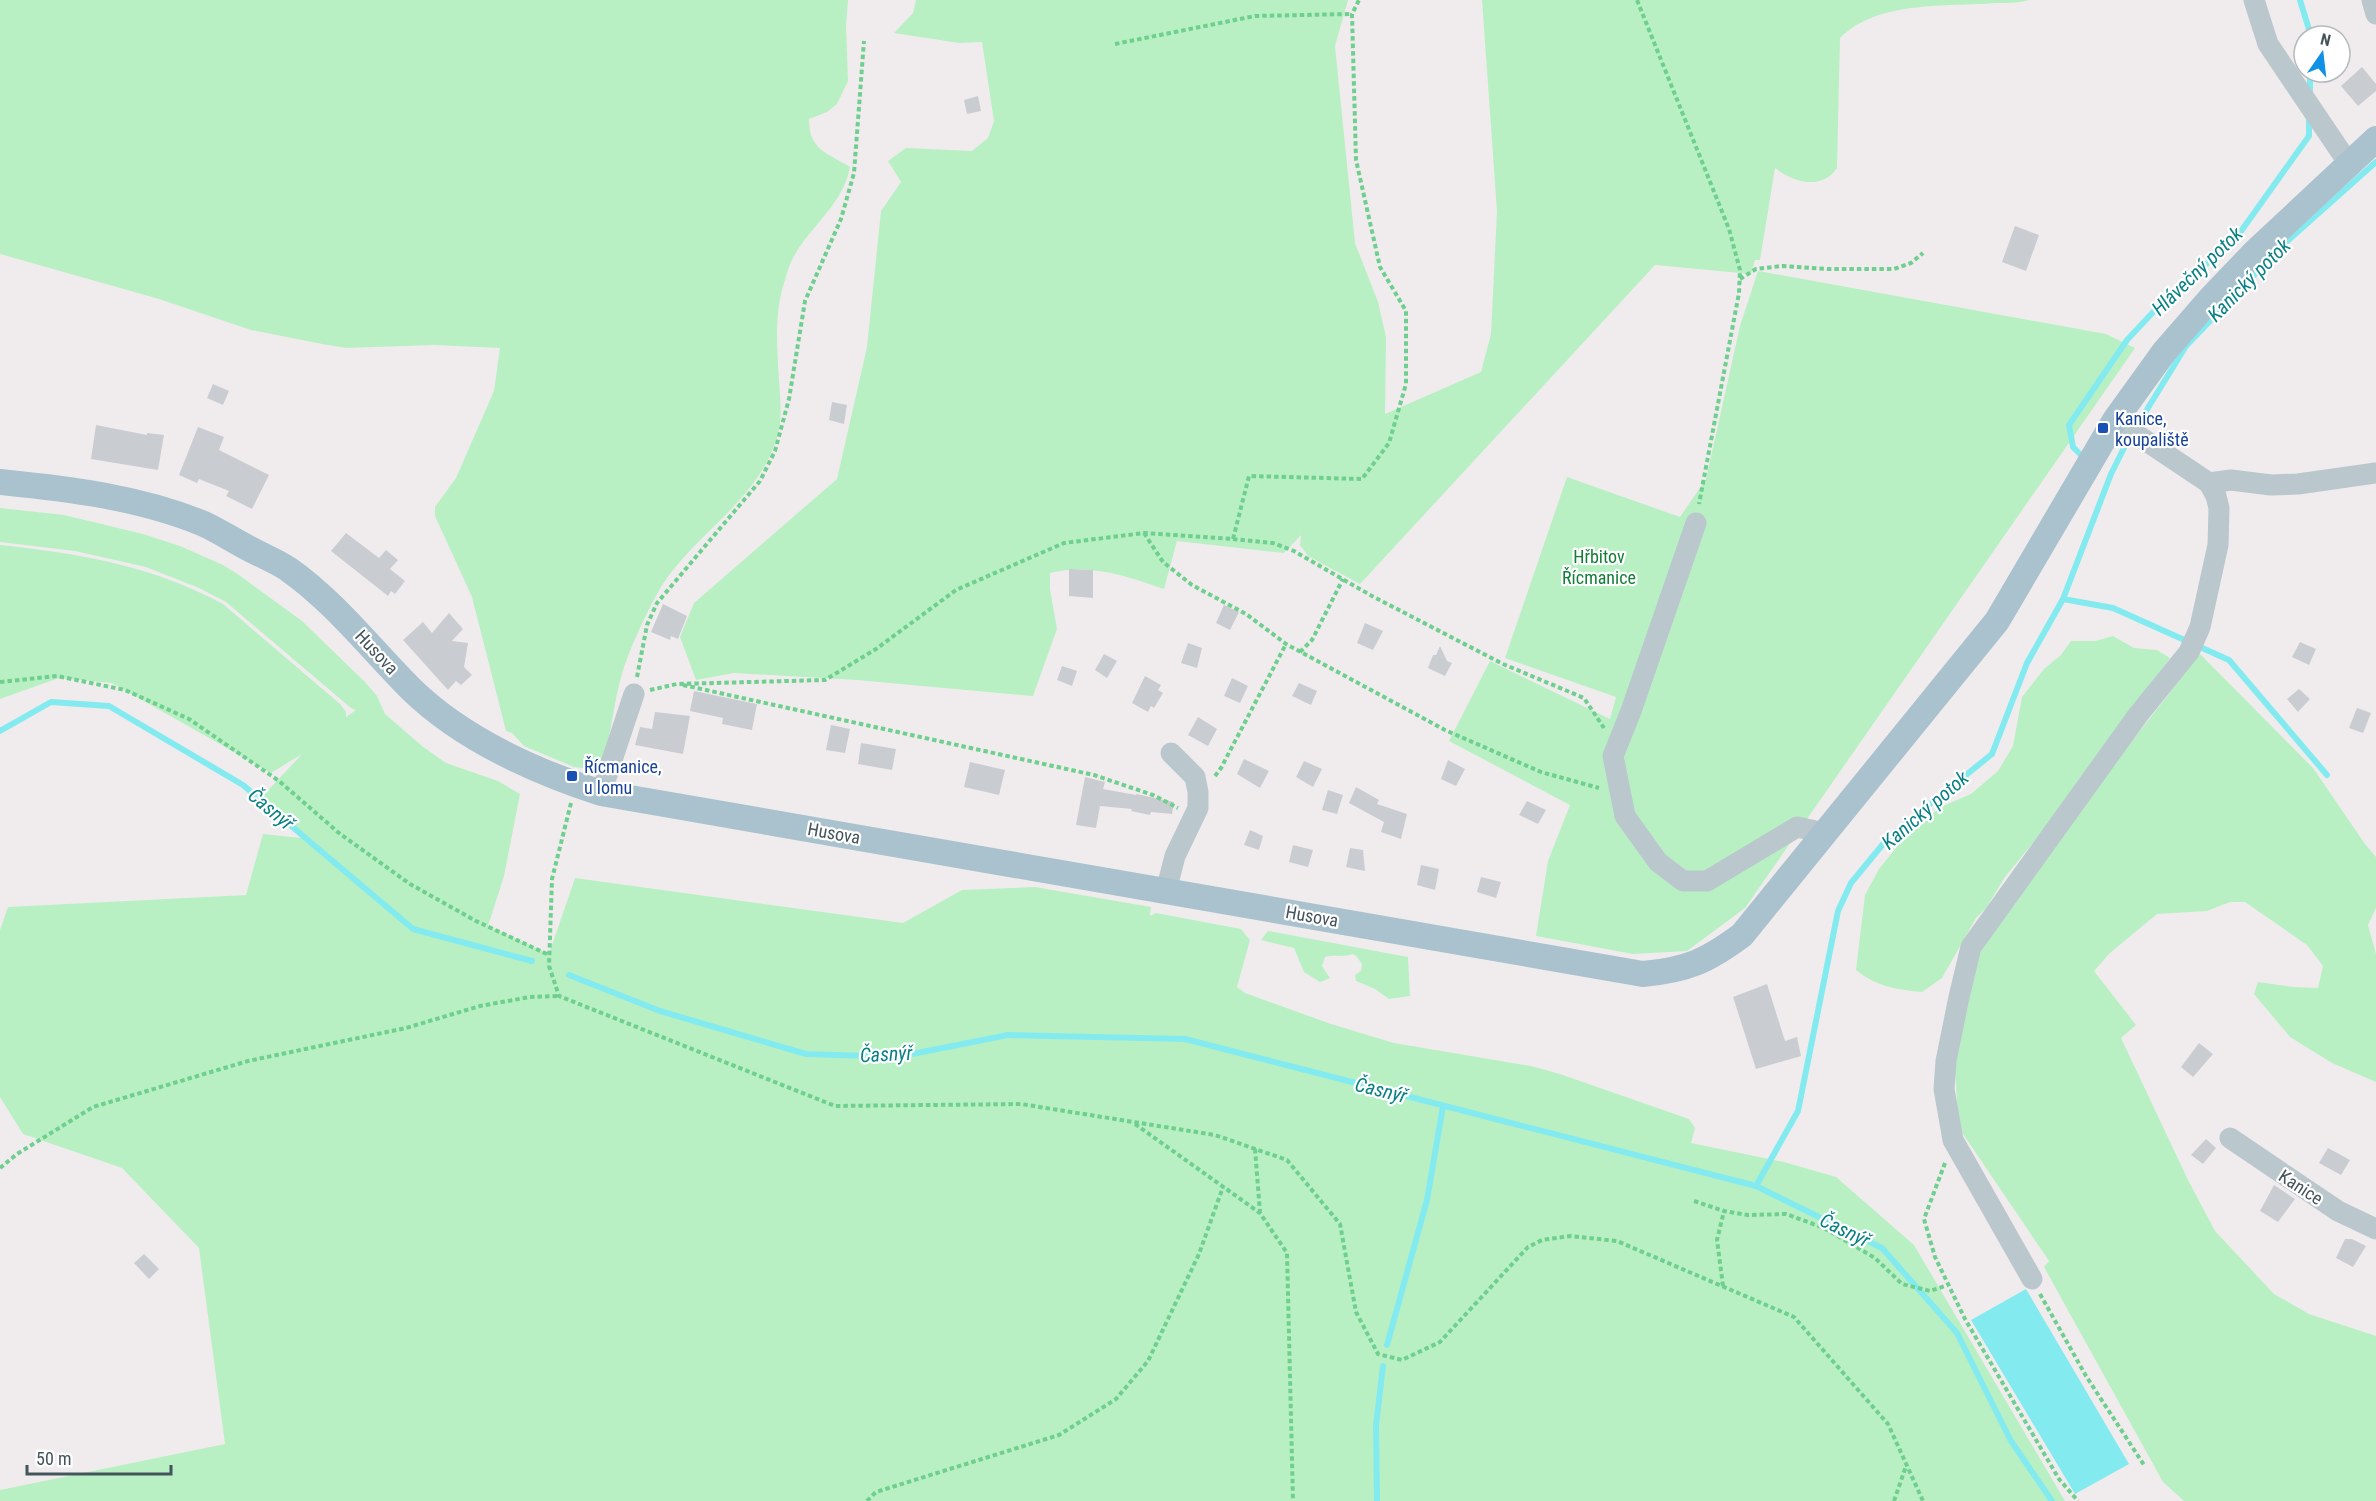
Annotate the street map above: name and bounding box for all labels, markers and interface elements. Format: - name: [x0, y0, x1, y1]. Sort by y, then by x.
- north arrow: [2292, 24, 2352, 84]
- text: N: [2318, 30, 2333, 50]
- water label: Hlávečný potok: [2147, 221, 2248, 320]
- water label: Kanický potok: [2203, 233, 2296, 326]
- place label: Kanice, koupaliště: [2115, 408, 2189, 450]
- marker: Kanice, koupaliště: [2096, 421, 2110, 435]
- park label: Hřbitov Řícmanice: [1562, 546, 1636, 588]
- street label: Husova: [351, 625, 403, 679]
- place label: Řícmanice, u lomu: [584, 756, 661, 798]
- water label: Kanický potok: [1877, 765, 1974, 854]
- marker: Řícmanice, u lomu: [565, 769, 579, 783]
- water label: Časnýř: [243, 783, 300, 836]
- street label: Husova: [806, 818, 862, 848]
- street label: Husova: [1284, 901, 1340, 931]
- water label: Časnýř: [859, 1041, 915, 1067]
- water label: Časnýř: [1353, 1072, 1411, 1109]
- street label: Kanice: [2275, 1165, 2327, 1209]
- water label: Časnýř: [1816, 1208, 1876, 1253]
- scale bar: [27, 1438, 171, 1476]
- text: 50 m: [36, 1448, 71, 1469]

